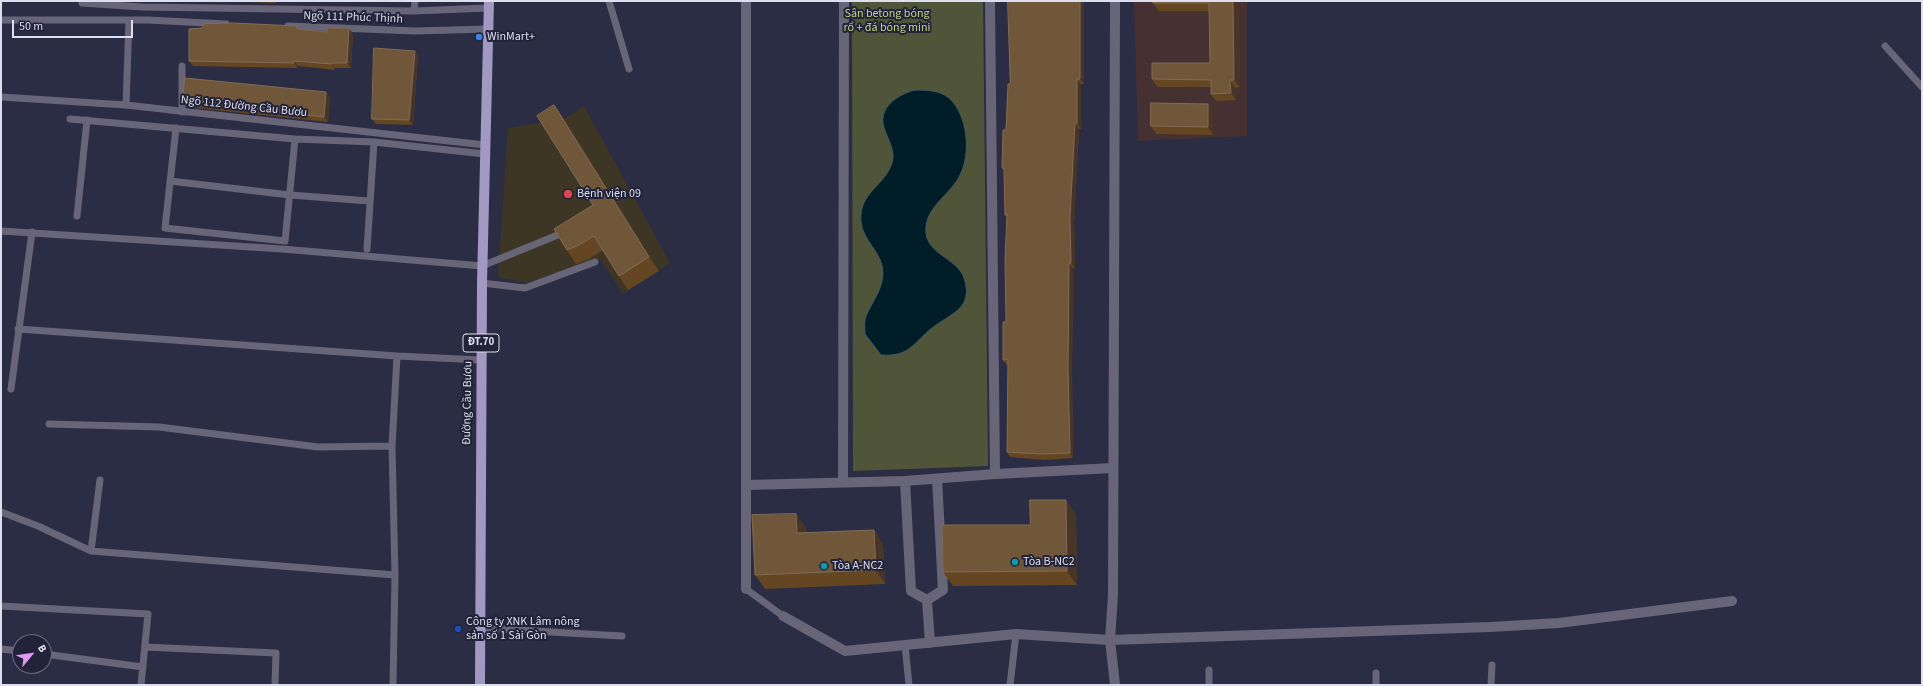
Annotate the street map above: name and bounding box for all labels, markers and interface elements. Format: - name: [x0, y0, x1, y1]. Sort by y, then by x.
- park label: Sân betong bóng rổ + đá bóng mini: [843, 7, 931, 35]
- street label: Ngõ 111 Phúc Thịnh: [303, 9, 403, 27]
- scale bar: [14, 12, 135, 38]
- text: 50 m: [19, 18, 43, 35]
- place label: WinMart+: [487, 30, 535, 44]
- marker: WinMart+: [474, 32, 484, 42]
- street label: Ngõ 112 Đường Cầu Bươu: [180, 93, 308, 121]
- place label: Bệnh viện 09: [577, 187, 641, 201]
- marker: Bệnh viện 09: [562, 188, 574, 200]
- road number: ĐT.70: [463, 334, 499, 352]
- street label: Đường Cầu Bươu: [460, 361, 476, 445]
- place label: Tòa B-NC2: [1023, 555, 1075, 569]
- marker: Tòa B-NC2: [1010, 557, 1020, 567]
- place label: Tòa A-NC2: [832, 559, 883, 573]
- marker: Tòa A-NC2: [819, 561, 829, 571]
- place label: Công ty XNK Lâm nông sản số 1 Sài Gòn: [466, 615, 580, 643]
- marker: Công ty XNK Lâm nông sản số 1 Sài Gòn: [453, 624, 463, 634]
- north arrow: [12, 634, 52, 674]
- text: B: [34, 642, 50, 655]

